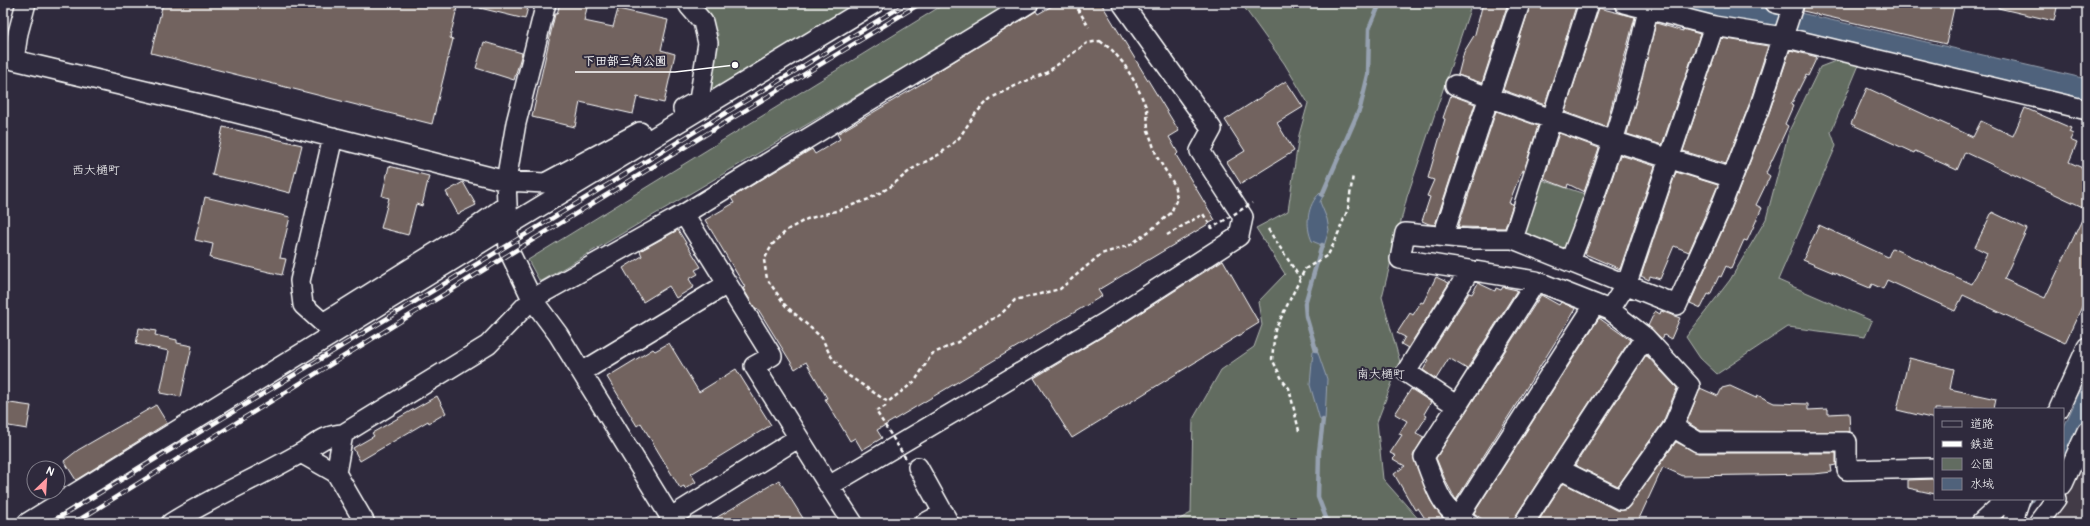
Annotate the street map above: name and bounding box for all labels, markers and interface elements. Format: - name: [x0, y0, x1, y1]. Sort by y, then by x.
- callout: 下田部三角公園: [575, 48, 675, 72]
- text: 下田部三角公園: [583, 54, 667, 69]
- district label: 西大樋町: [72, 163, 120, 178]
- district label: 南大樋町: [1357, 367, 1405, 382]
- legend: [1934, 408, 2064, 500]
- text: 道路: [1970, 417, 1994, 432]
- text: 鉄道: [1970, 437, 1994, 452]
- text: 公園: [1970, 457, 1994, 472]
- north arrow: [26, 460, 66, 500]
- text: N: [44, 464, 57, 479]
- text: 水域: [1970, 477, 1994, 492]

